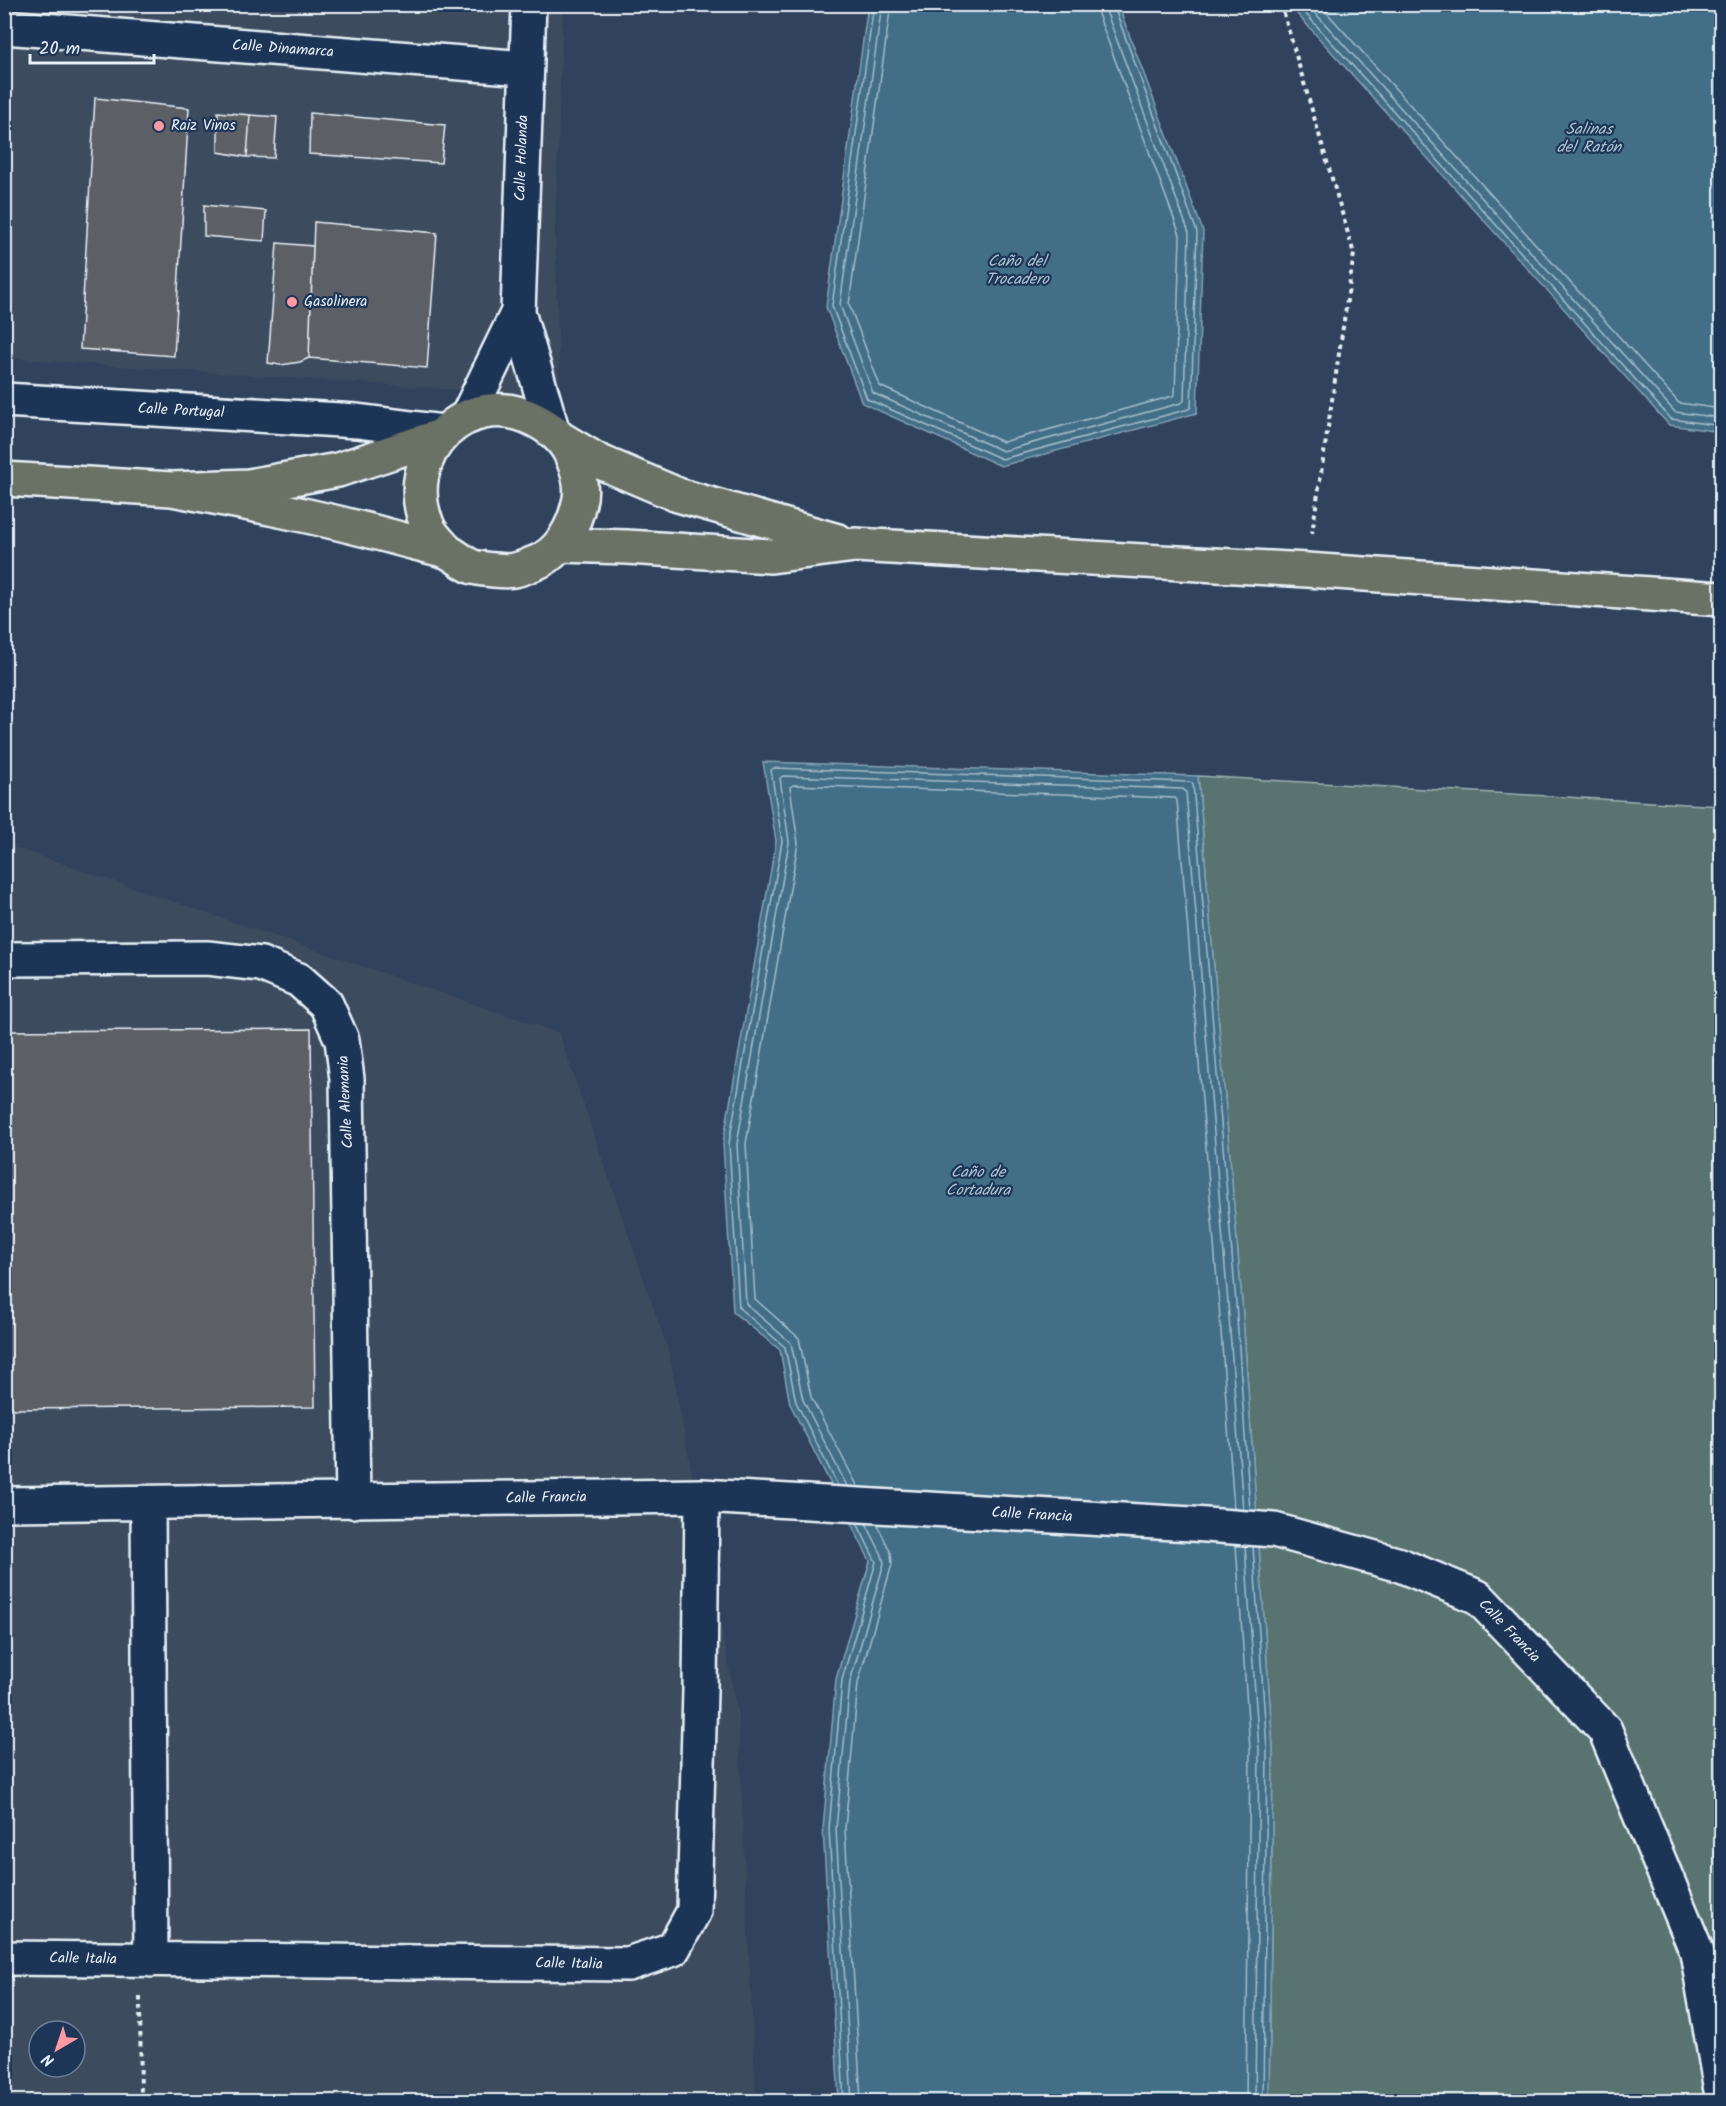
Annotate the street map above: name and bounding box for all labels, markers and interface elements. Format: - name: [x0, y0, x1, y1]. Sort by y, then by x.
- scale bar: [30, 27, 154, 65]
- street label: Calle Dinamarca: [231, 33, 335, 65]
- text: 20 m: [39, 35, 80, 64]
- place label: Raiz Vinos: [171, 114, 236, 138]
- street label: Calle Holanda: [509, 114, 535, 202]
- water label: Salinas del Ratón: [1557, 117, 1623, 160]
- marker: Raiz Vinos: [152, 119, 166, 133]
- water label: Caño del Trocadero: [985, 249, 1050, 292]
- place label: Gasolinera: [304, 290, 367, 314]
- marker: Gasolinera: [285, 295, 299, 309]
- street label: Calle Portugal: [137, 397, 225, 425]
- street label: Calle Alemania: [332, 1055, 360, 1149]
- water label: Caño de Cortadura: [946, 1160, 1012, 1203]
- street label: Calle Francia: [505, 1485, 587, 1511]
- street label: Calle Francia: [991, 1501, 1073, 1529]
- street label: Calle Francia: [1472, 1593, 1546, 1669]
- street label: Calle Italia: [49, 1946, 117, 1972]
- street label: Calle Italia: [535, 1951, 603, 1977]
- north arrow: [27, 2019, 87, 2079]
- text: N: [37, 2047, 60, 2072]

